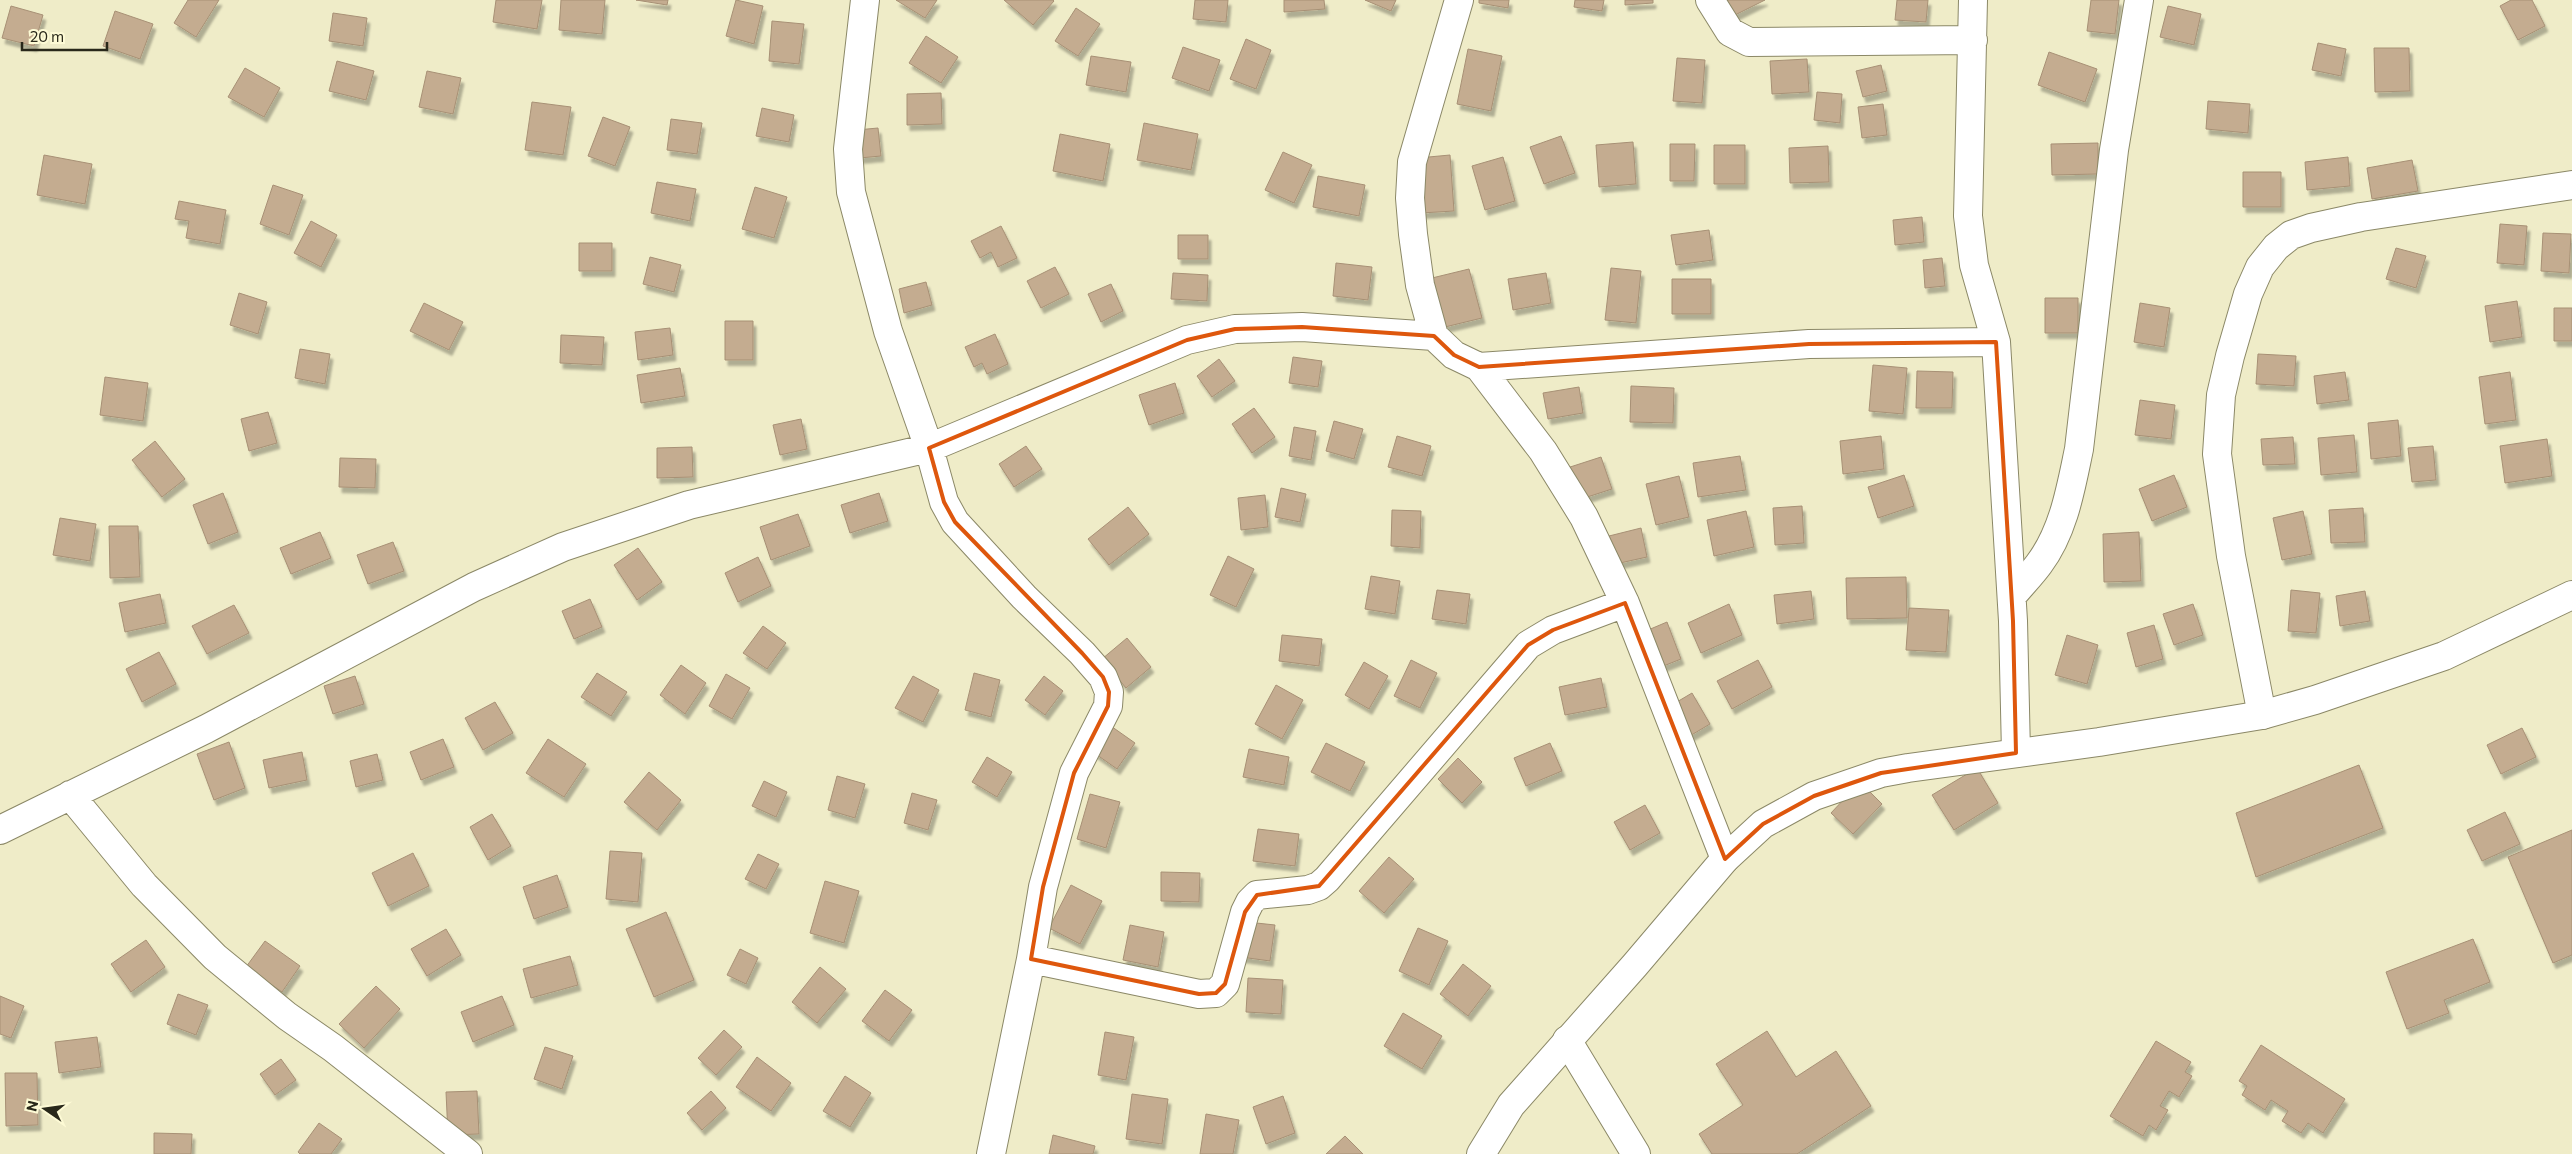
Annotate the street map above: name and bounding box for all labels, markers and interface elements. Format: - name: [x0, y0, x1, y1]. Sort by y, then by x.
- scale bar: [22, 20, 108, 52]
- text: 20 m: [30, 27, 64, 45]
- north arrow: [20, 1084, 70, 1134]
- text: N: [22, 1099, 41, 1113]

